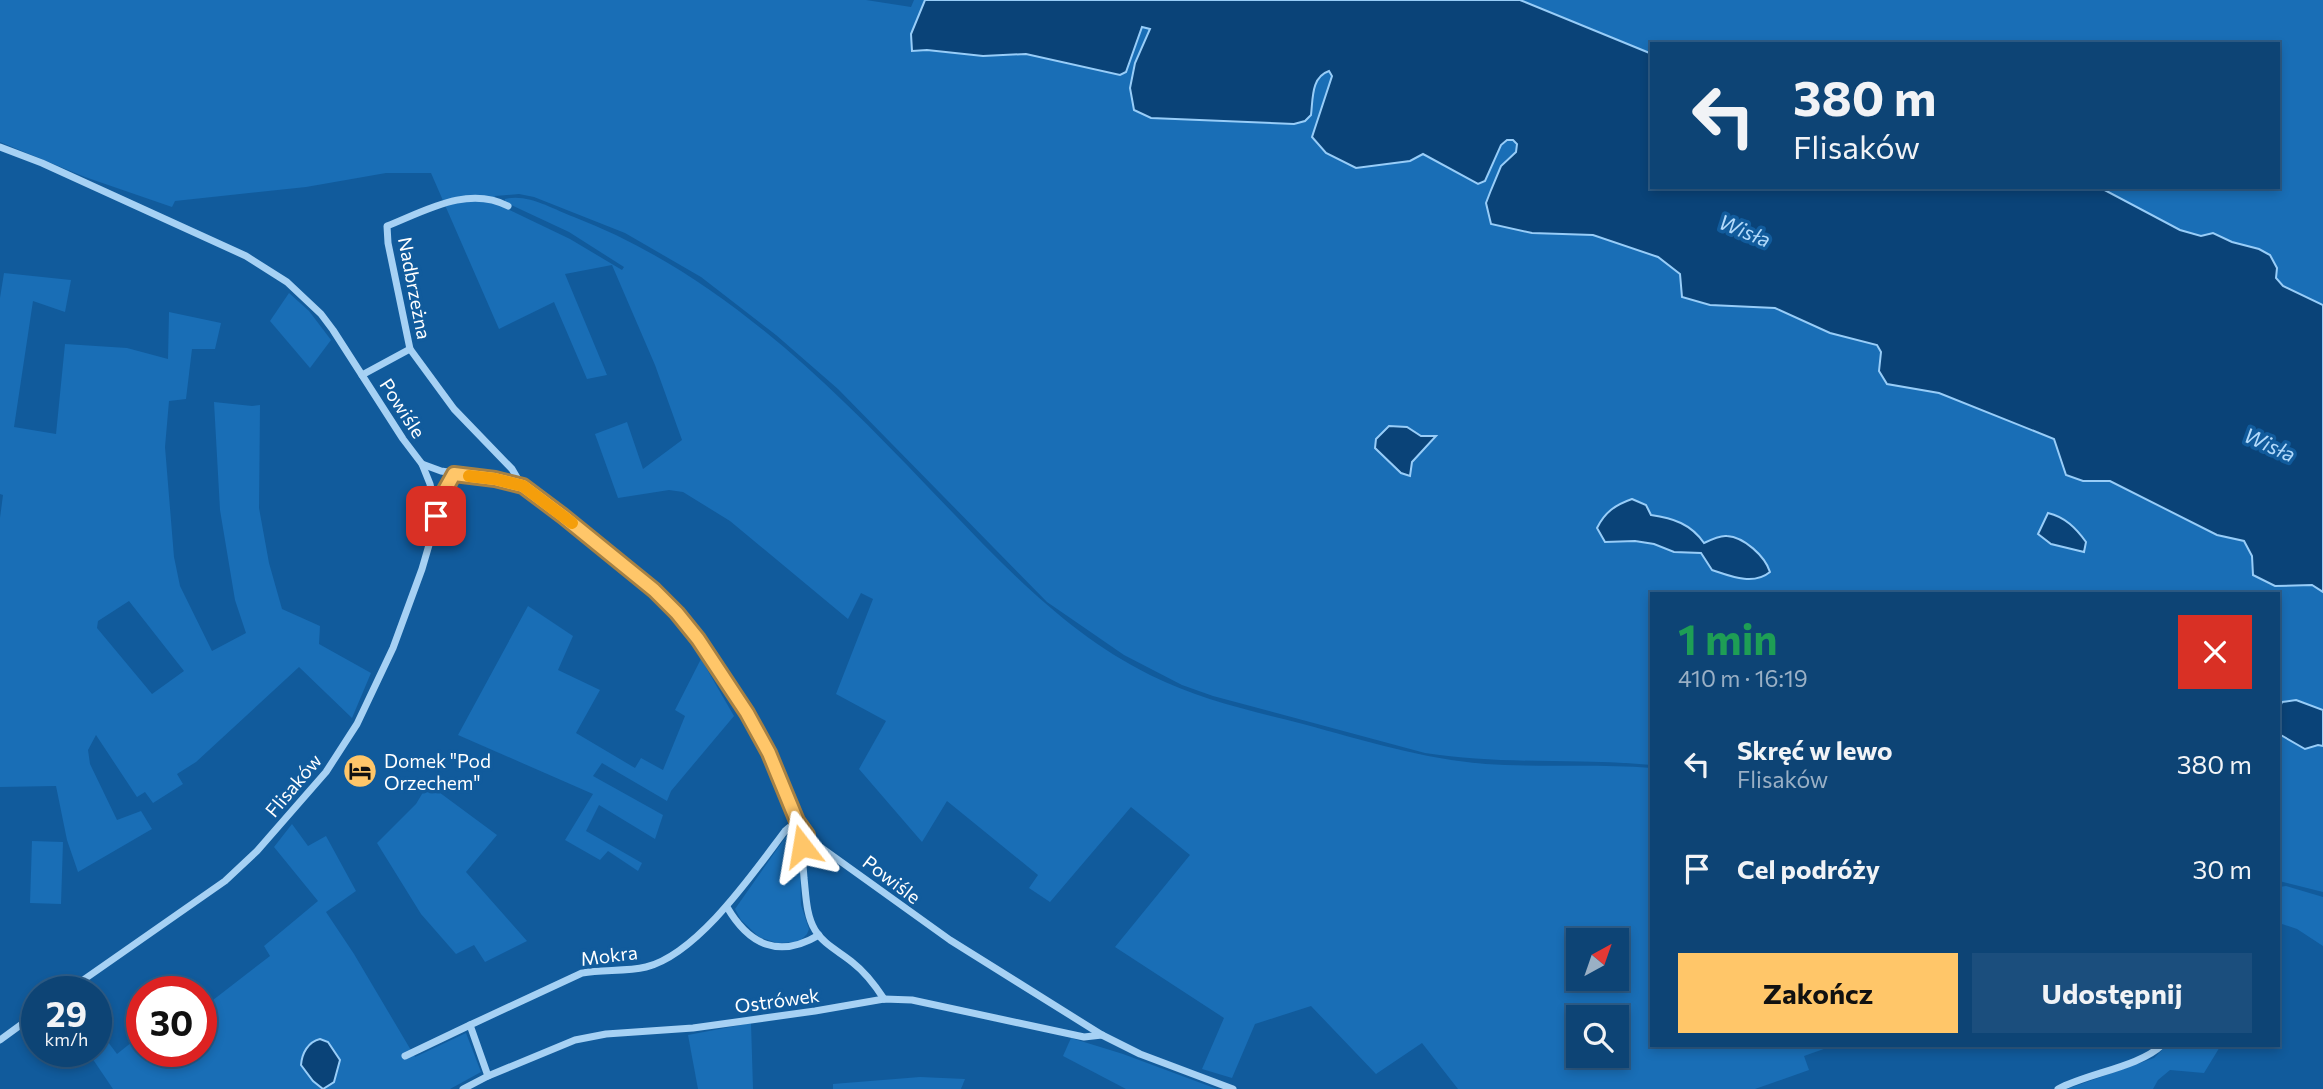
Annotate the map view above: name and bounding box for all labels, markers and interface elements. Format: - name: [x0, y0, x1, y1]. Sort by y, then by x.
- text: 380 m: [1793, 66, 1937, 126]
- icon: left: [1678, 70, 1769, 161]
- text: Flisaków: [1793, 126, 1920, 166]
- water label: Wisła: [1715, 208, 1775, 252]
- street label: Nadbrzeżna: [394, 235, 436, 341]
- street label: Powiśle: [375, 374, 431, 442]
- water label: Wisła: [2240, 422, 2300, 466]
- pin: [406, 486, 466, 546]
- icon: arrive: [417, 497, 455, 535]
- text: 1 min: [1678, 612, 1778, 664]
- button: close: [2178, 615, 2252, 689]
- text: 410 m · 16:19: [1678, 664, 1808, 692]
- text: Skręć w lewo: [1737, 734, 1893, 765]
- icon: left: [1678, 745, 1716, 783]
- text: 380 m: [2177, 748, 2252, 779]
- street label: Flisaków: [260, 749, 326, 821]
- place label: Domek "Pod Orzechem": [384, 749, 491, 794]
- hotel icon: Domek "Pod Orzechem": [341, 752, 379, 790]
- text: Flisaków: [1737, 765, 1828, 793]
- position arrow: [765, 809, 839, 883]
- street label: Powiśle: [859, 850, 925, 908]
- icon: arrive: [1678, 850, 1716, 888]
- text: Cel podróży: [1737, 853, 1880, 884]
- text: 30 m: [2193, 853, 2252, 884]
- north arrow: [1566, 928, 1629, 990]
- map controls: [1566, 928, 1629, 1068]
- street label: Mokra: [579, 940, 639, 970]
- button: Zakończ: [1678, 953, 1958, 1033]
- button: Udostępnij: [1972, 953, 2252, 1033]
- speed limit sign: 30: [126, 976, 217, 1067]
- street label: Ostrówek: [733, 983, 821, 1017]
- text: 29: [46, 991, 87, 1034]
- button: search: [1566, 1005, 1629, 1068]
- text: km/h: [45, 1028, 88, 1050]

